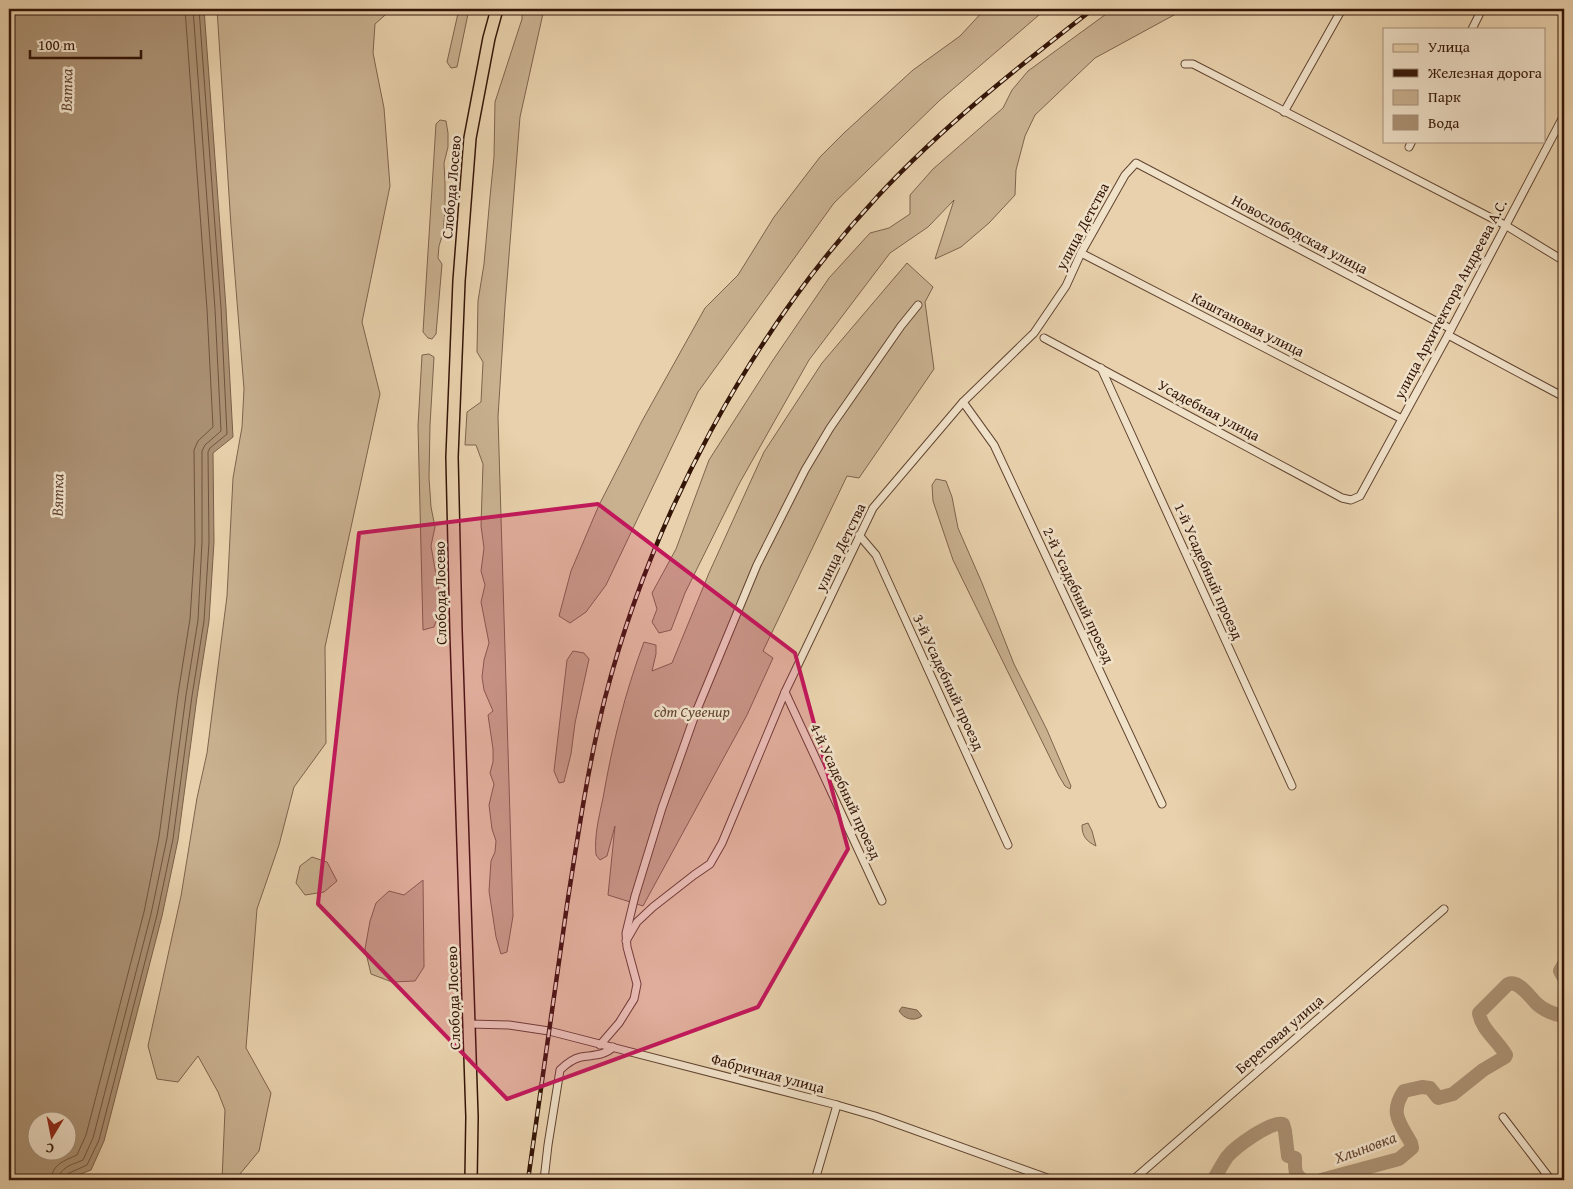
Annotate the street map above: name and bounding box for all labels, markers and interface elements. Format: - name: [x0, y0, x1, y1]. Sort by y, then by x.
- scale bar: [30, 28, 141, 60]
- legend: [1383, 28, 1546, 142]
- text: 100 m: [38, 34, 76, 55]
- text: Улица: [1428, 36, 1471, 57]
- text: Железная дорога: [1427, 62, 1543, 83]
- water label: Вятка: [54, 68, 78, 113]
- text: Парк: [1428, 86, 1461, 107]
- text: Вода: [1428, 112, 1460, 133]
- street label: Слобода Лосево: [436, 134, 466, 240]
- street label: улица Детства: [1050, 178, 1114, 274]
- street label: Новослободская улица: [1228, 189, 1373, 279]
- street label: улица Архитектора Андреева А.С.: [1388, 195, 1512, 403]
- street label: Каштановая улица: [1188, 286, 1309, 362]
- street label: Усадебная улица: [1154, 374, 1265, 446]
- water label: Вятка: [45, 473, 69, 518]
- street label: улица Детства: [809, 498, 871, 596]
- street label: 1-й Усадебный проезд: [1169, 499, 1249, 643]
- street label: 2-й Усадебный проезд: [1038, 524, 1120, 666]
- street label: Слобода Лосево: [429, 541, 451, 645]
- street label: 3-й Усадебный проезд: [908, 611, 990, 753]
- park label: сдт Сувенир: [654, 701, 730, 722]
- street label: 4-й Усадебный проезд: [805, 720, 887, 862]
- street label: Слобода Лосево: [441, 945, 465, 1050]
- street label: Береговая улица: [1230, 989, 1328, 1078]
- street label: Фабричная улица: [709, 1048, 828, 1098]
- north arrow: [28, 1112, 78, 1162]
- water label: Хлыновка: [1330, 1124, 1400, 1170]
- text: С: [44, 1138, 55, 1159]

